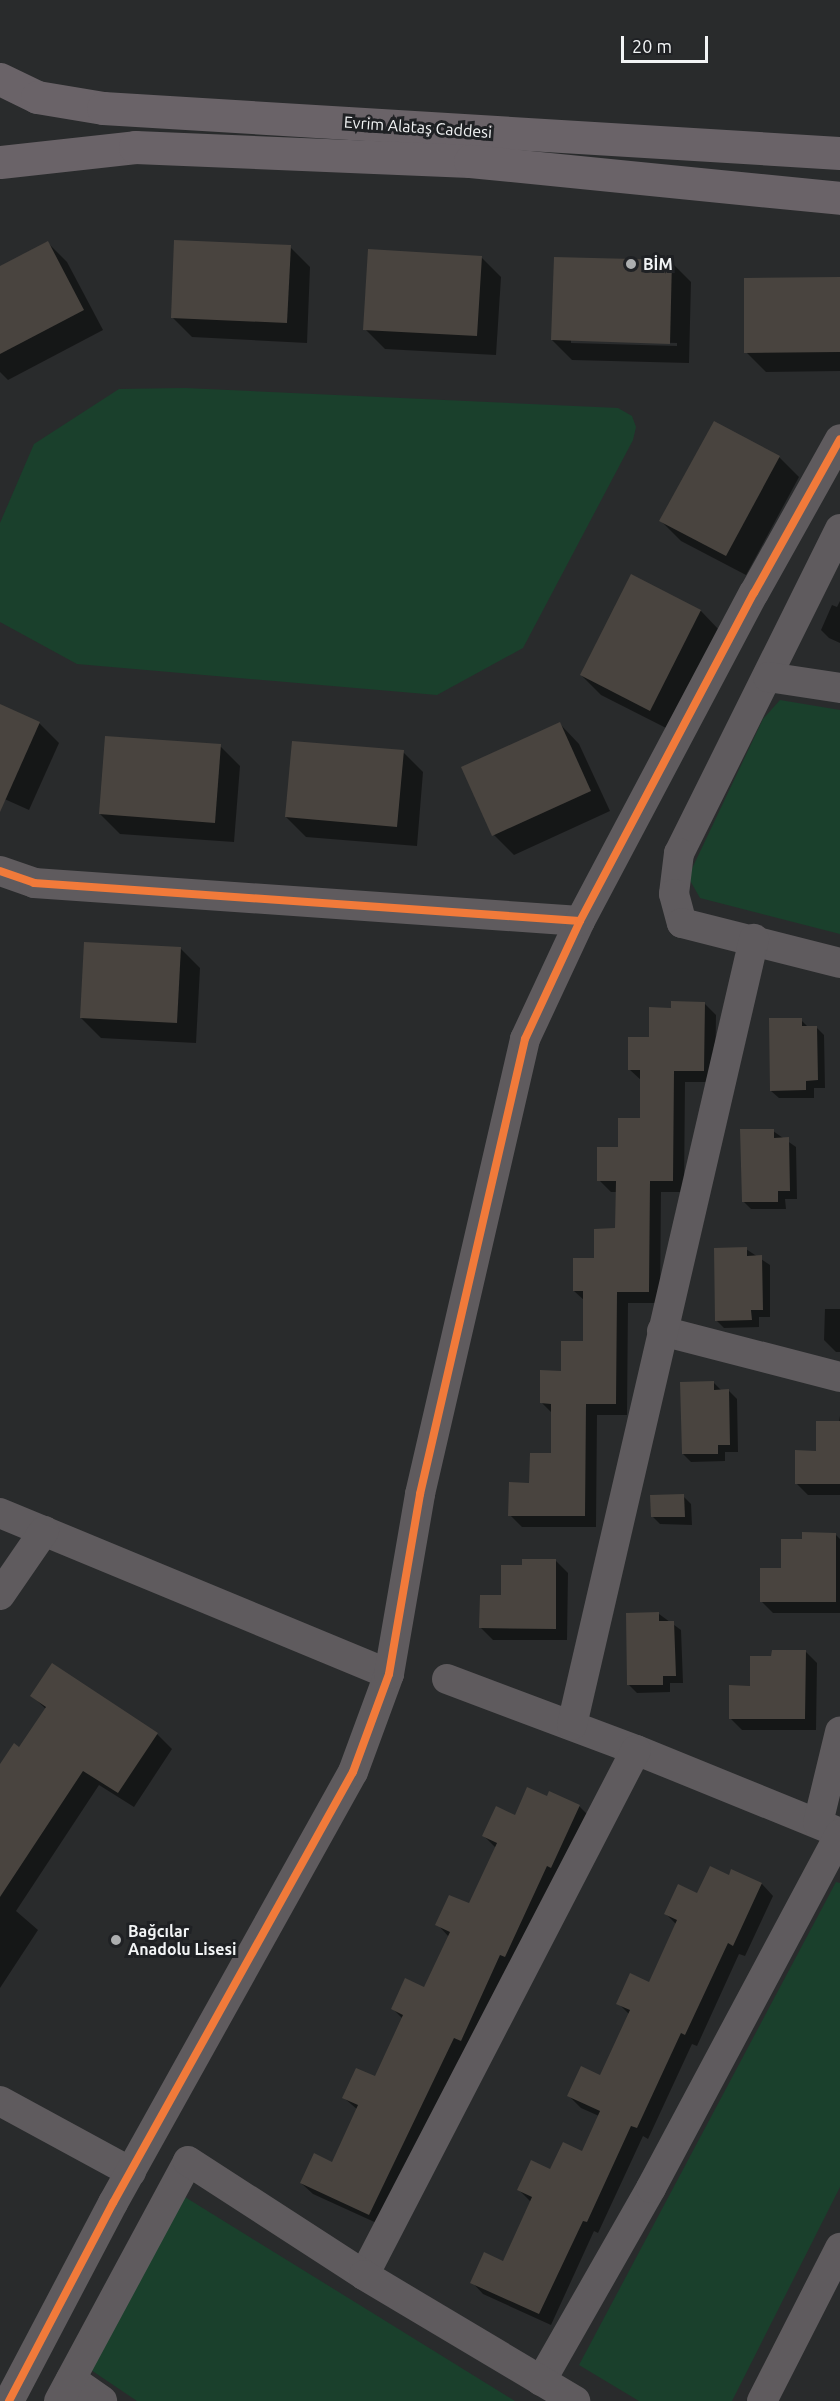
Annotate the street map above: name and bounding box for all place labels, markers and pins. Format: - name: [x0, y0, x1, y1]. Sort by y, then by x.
- place label: BİM: [643, 254, 673, 274]
- marker: BİM: [624, 257, 638, 271]
- place label: Bağcılar Anadolu Lisesi: [128, 1921, 237, 1959]
- marker: Bağcılar Anadolu Lisesi: [109, 1933, 123, 1947]

